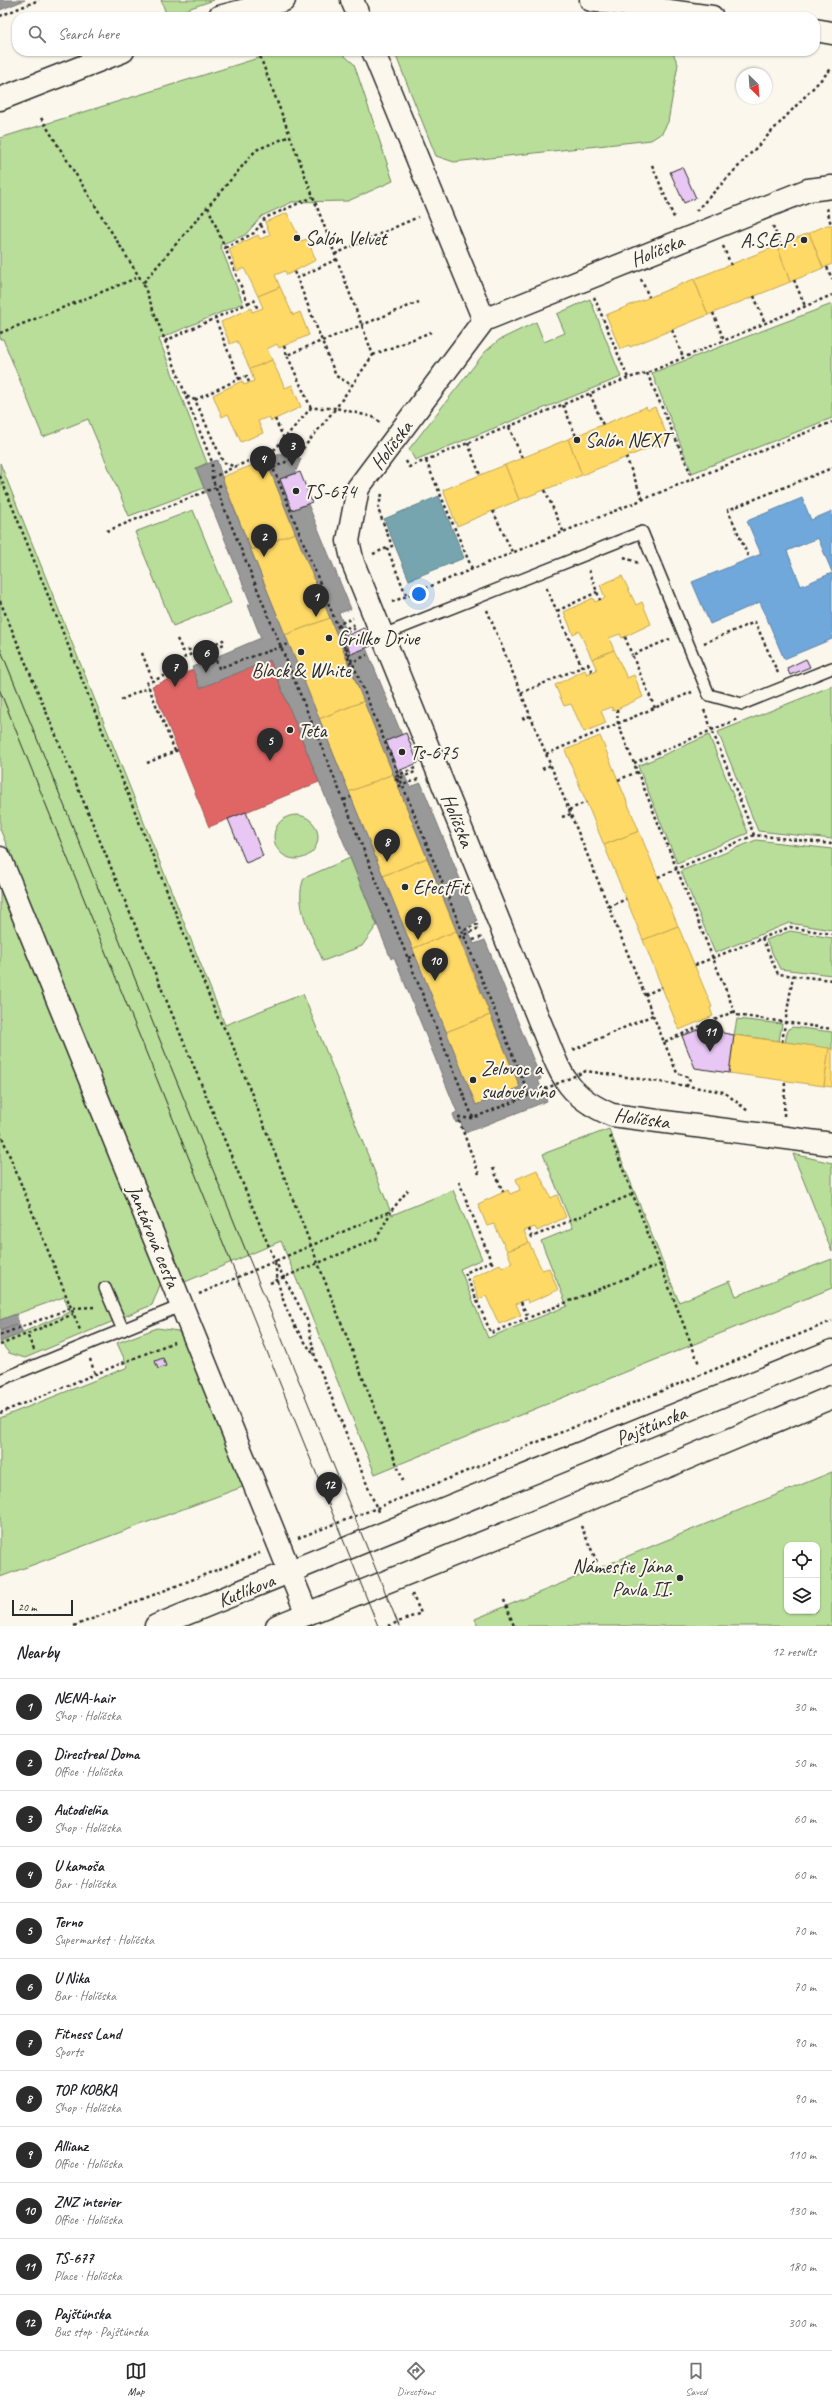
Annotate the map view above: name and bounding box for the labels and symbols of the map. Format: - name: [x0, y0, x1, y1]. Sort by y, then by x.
- north arrow: [736, 68, 772, 104]
- place label: Salón Velvet: [305, 226, 389, 251]
- street label: Holíčska: [627, 228, 689, 272]
- place label: A.S.E.P.: [741, 228, 796, 253]
- marker: Salón Velvet: [292, 233, 302, 243]
- marker: A.S.E.P.: [799, 235, 809, 245]
- street label: Holíčska: [365, 415, 419, 475]
- place label: Salón NEXT: [585, 428, 674, 453]
- pin: 3: [279, 433, 305, 466]
- marker: Salón NEXT: [572, 435, 582, 445]
- pin: 4: [250, 446, 276, 479]
- place label: TS-674: [304, 479, 358, 504]
- marker: TS-674: [291, 486, 301, 496]
- pin: 2: [251, 524, 277, 557]
- pin: 1: [303, 584, 329, 617]
- your location: [409, 584, 429, 604]
- place label: Grillko Drive: [337, 626, 421, 651]
- marker: Grillko Drive: [324, 633, 334, 643]
- pin: 6: [193, 640, 219, 673]
- marker: Black & White: [296, 647, 306, 657]
- pin: 7: [162, 654, 188, 687]
- place label: Black & White: [251, 658, 352, 683]
- place label: Teta: [298, 718, 328, 743]
- marker: Teta: [285, 725, 295, 735]
- pin: 5: [257, 728, 283, 761]
- place label: Ts-675: [410, 740, 459, 765]
- marker: Ts-675: [397, 747, 407, 757]
- street label: Holíčska: [436, 790, 480, 852]
- pin: 8: [374, 829, 400, 862]
- place label: EfectFit: [413, 875, 471, 900]
- marker: EfectFit: [400, 882, 410, 892]
- pin: 9: [405, 907, 431, 940]
- pin: 10: [422, 948, 448, 981]
- pin: 11: [697, 1019, 723, 1052]
- place label: Zelovoc a sudové víno: [481, 1056, 555, 1104]
- marker: Zelovoc a sudové víno: [468, 1075, 478, 1085]
- street label: Holíčska: [613, 1102, 672, 1135]
- street label: Jantárová cesta: [121, 1180, 186, 1293]
- street label: Pajštúnska: [612, 1400, 691, 1451]
- pin: 12: [316, 1472, 342, 1505]
- place label: Námestie Jána Pavla II.: [572, 1554, 673, 1602]
- street label: Kutlíkova: [214, 1567, 280, 1613]
- marker: Námestie Jána Pavla II.: [675, 1573, 685, 1583]
- scale bar: [12, 1598, 73, 1617]

